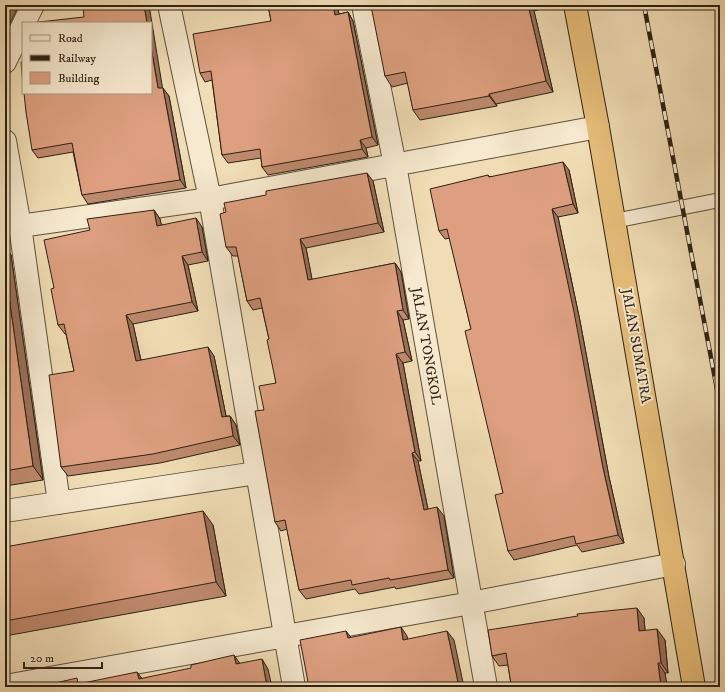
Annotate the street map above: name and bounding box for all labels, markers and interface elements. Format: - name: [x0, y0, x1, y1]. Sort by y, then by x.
- legend: [22, 22, 152, 94]
- text: Road: [58, 31, 83, 46]
- text: Railway: [58, 51, 96, 66]
- text: Building: [58, 71, 99, 86]
- street label: JALAN TONGKOL: [406, 284, 445, 406]
- street label: JALAN SUMATRA: [617, 285, 655, 406]
- scale bar: [24, 644, 102, 670]
- text: 20 m: [30, 651, 54, 666]

